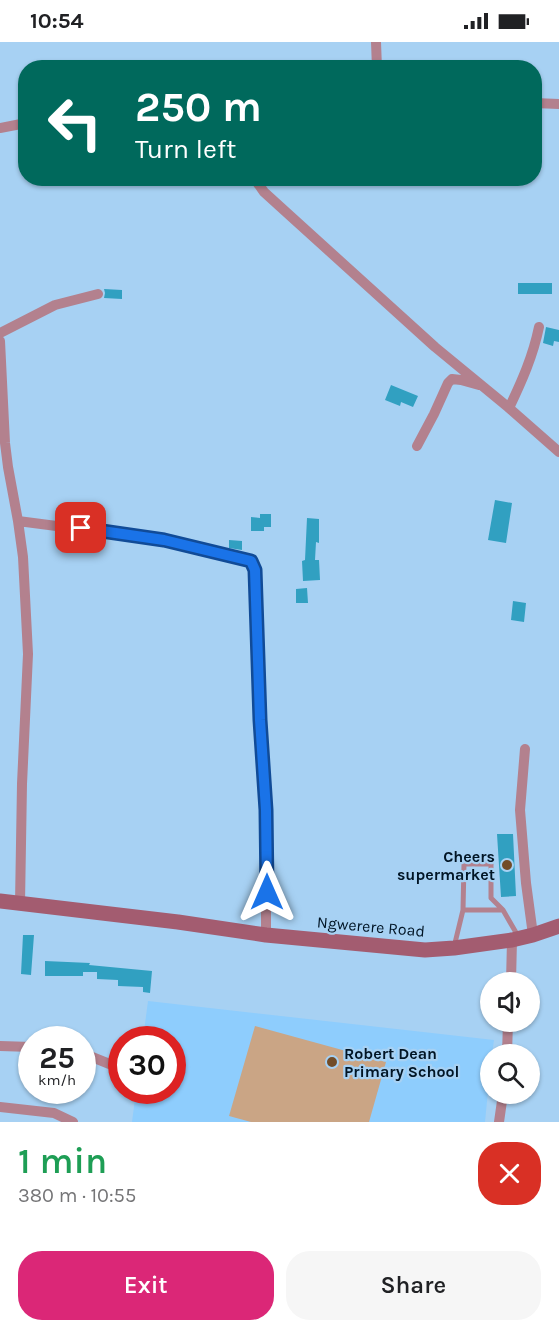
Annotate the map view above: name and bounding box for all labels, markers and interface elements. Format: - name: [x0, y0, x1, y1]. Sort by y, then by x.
- text: 10:54: [30, 8, 84, 34]
- text: 250 m: [135, 82, 262, 132]
- icon: left: [36, 84, 114, 162]
- text: Turn left: [135, 133, 236, 165]
- pin: [55, 502, 106, 553]
- icon: arrive: [64, 511, 97, 544]
- place label: Cheers supermarket: [397, 847, 495, 884]
- marker: Cheers supermarket: [500, 858, 514, 872]
- position arrow: [235, 860, 299, 924]
- street label: Ngwerere Road: [316, 912, 426, 941]
- map controls: [480, 972, 540, 1104]
- button: sound: [480, 972, 540, 1032]
- speed limit sign: 30: [108, 1026, 186, 1104]
- text: 25: [39, 1040, 75, 1076]
- place label: Robert Dean Primary School: [344, 1044, 459, 1081]
- button: search: [480, 1044, 540, 1104]
- marker: Robert Dean Primary School: [325, 1055, 339, 1069]
- text: km/h: [38, 1071, 76, 1089]
- text: 1 min: [18, 1140, 107, 1182]
- button: close: [478, 1142, 541, 1205]
- text: 380 m · 10:55: [18, 1184, 136, 1207]
- button: Exit: [18, 1251, 274, 1320]
- button: Share: [286, 1251, 541, 1320]

